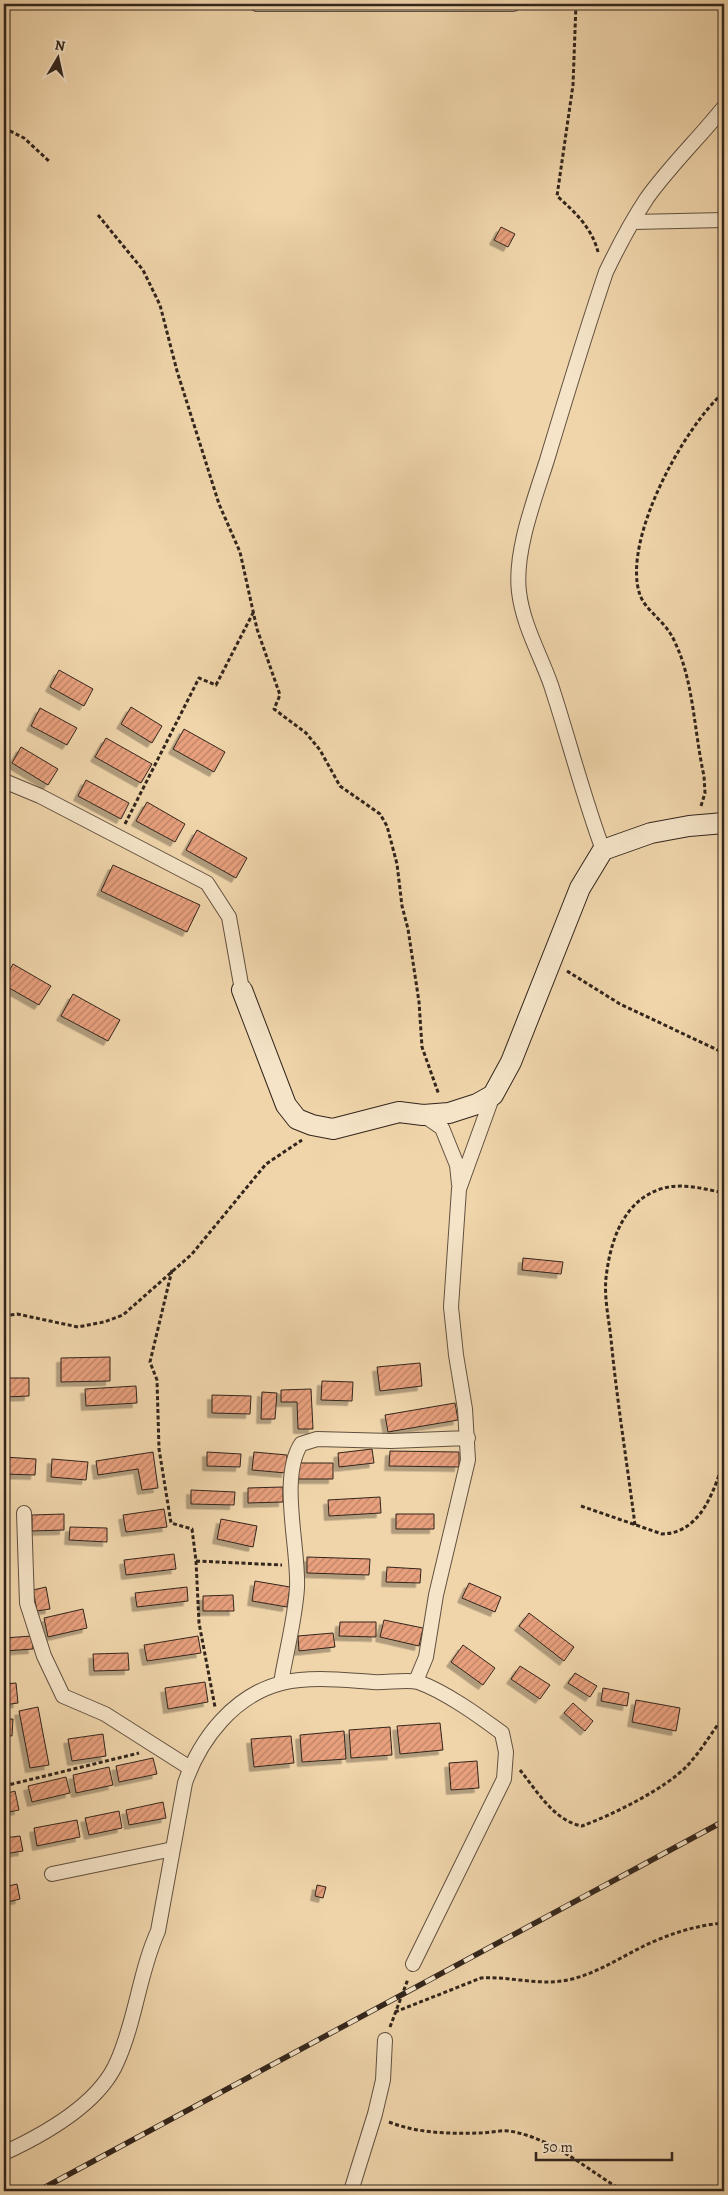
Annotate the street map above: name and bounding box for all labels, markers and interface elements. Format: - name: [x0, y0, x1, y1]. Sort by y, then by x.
- north arrow: [32, 32, 82, 82]
- text: N: [53, 35, 66, 56]
- scale bar: [536, 2130, 672, 2162]
- text: 50 m: [543, 2137, 573, 2157]

